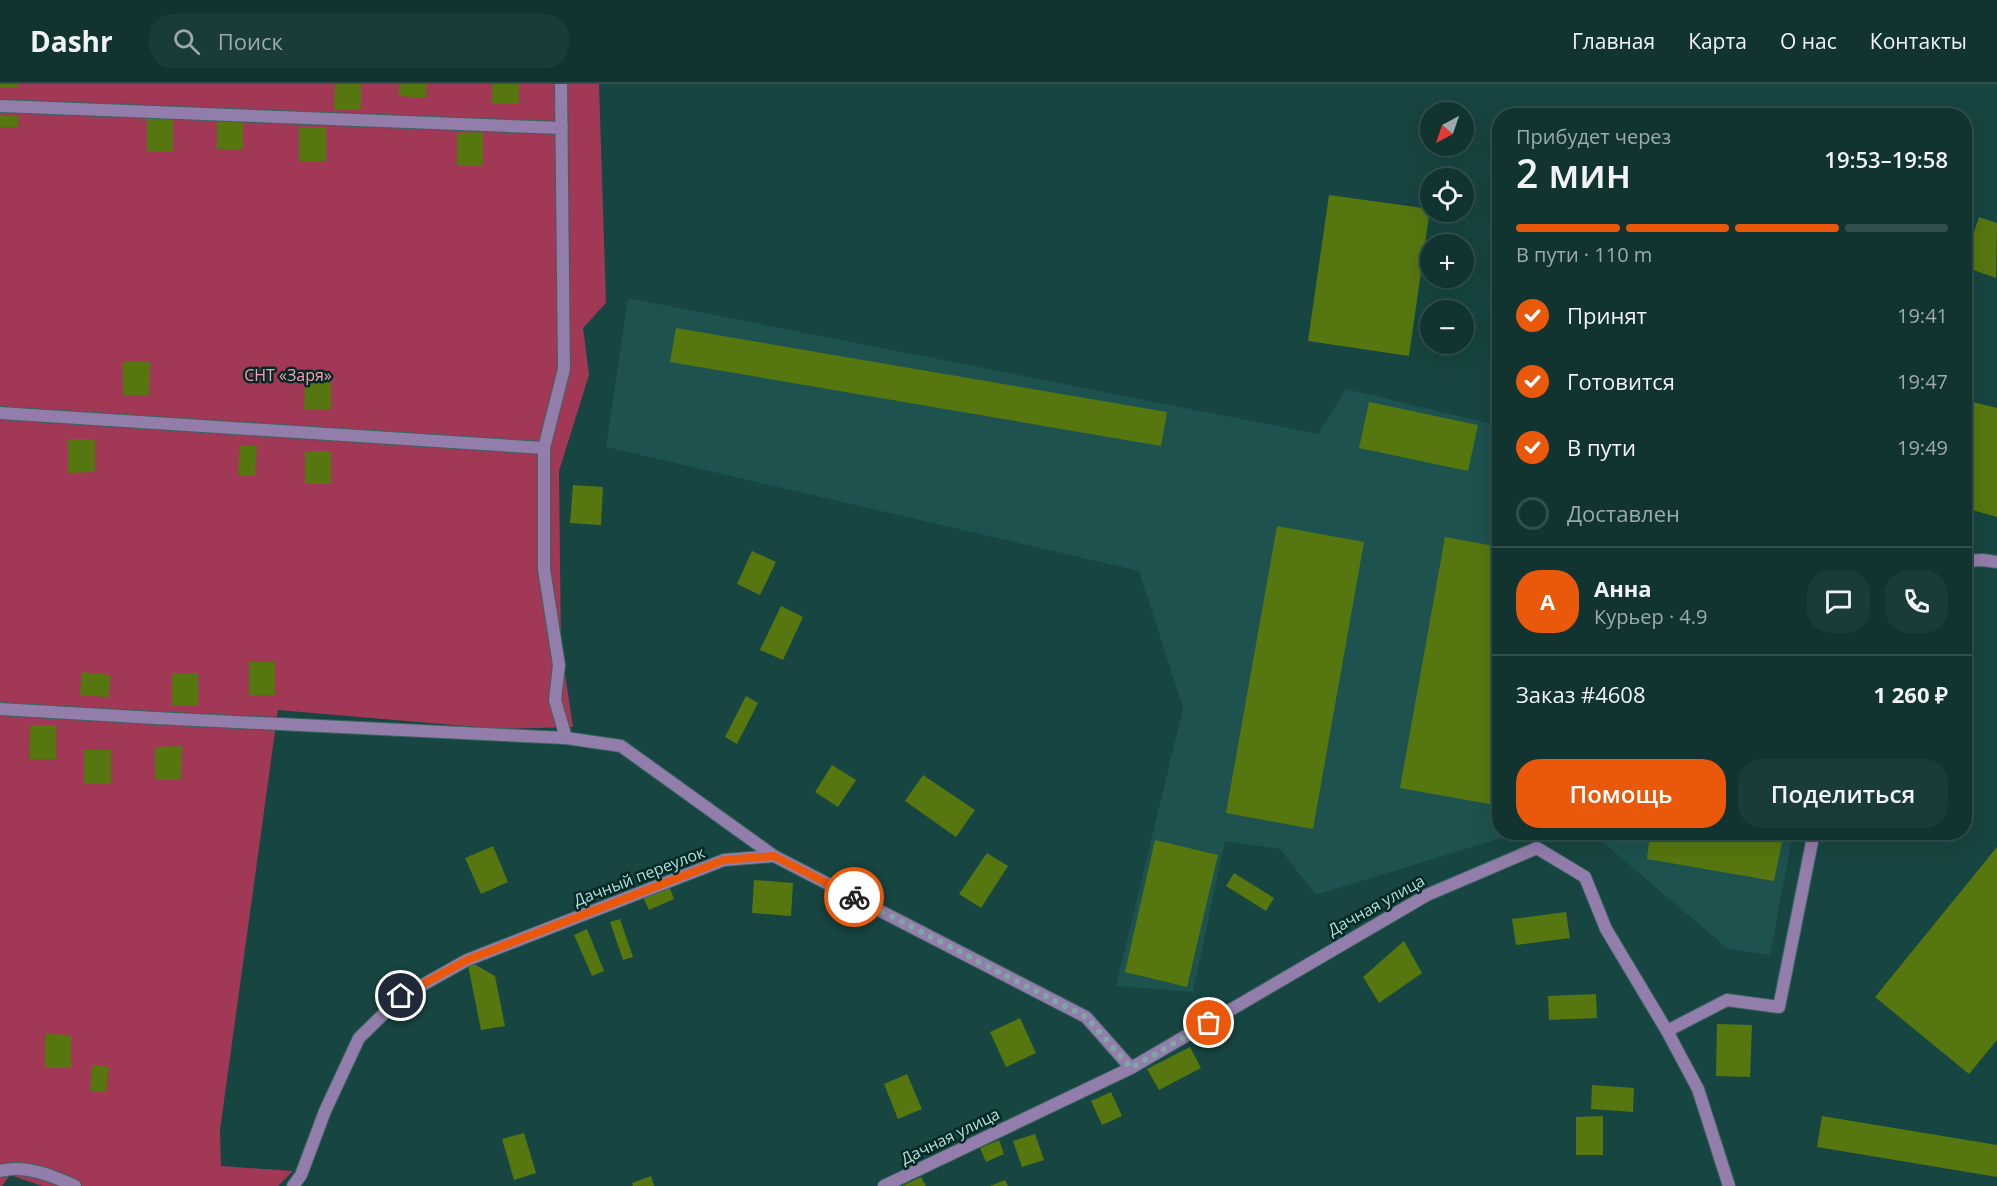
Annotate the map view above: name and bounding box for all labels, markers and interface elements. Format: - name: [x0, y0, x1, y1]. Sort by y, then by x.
- search box: [149, 14, 569, 68]
- text: Dashr: [30, 22, 113, 60]
- icon: search: [170, 25, 203, 58]
- text: Поиск: [218, 26, 283, 56]
- text: Главная: [1572, 27, 1655, 55]
- text: Карта: [1688, 27, 1747, 55]
- text: О нас: [1780, 27, 1837, 55]
- text: Контакты: [1870, 27, 1967, 55]
- north arrow: [1420, 102, 1474, 156]
- map controls: [1420, 102, 1474, 354]
- text: Прибудет через: [1516, 123, 1671, 150]
- text: 19:53–19:58: [1824, 144, 1948, 174]
- text: 2 мин: [1516, 146, 1631, 199]
- button: locate: [1420, 168, 1474, 222]
- button: +: [1420, 234, 1474, 288]
- text: В пути · 110 m: [1516, 241, 1652, 268]
- icon: check: [1516, 299, 1549, 332]
- button: −: [1420, 300, 1474, 354]
- text: Принят: [1567, 300, 1647, 330]
- text: 19:41: [1897, 302, 1948, 329]
- park label: СНТ «Заря»: [244, 364, 332, 386]
- icon: check: [1516, 365, 1549, 398]
- text: Готовится: [1567, 366, 1675, 396]
- text: 19:47: [1897, 368, 1948, 395]
- icon: check: [1516, 431, 1549, 464]
- text: В пути: [1567, 432, 1636, 462]
- text: 19:49: [1897, 434, 1948, 461]
- text: Доставлен: [1567, 498, 1680, 528]
- button: chat: [1807, 570, 1870, 633]
- button: phone: [1885, 570, 1948, 633]
- text: Анна: [1594, 573, 1652, 603]
- text: А: [1540, 586, 1555, 616]
- text: Курьер · 4.9: [1594, 603, 1708, 630]
- text: Заказ #4608: [1516, 679, 1646, 709]
- text: 1 260 ₽: [1873, 679, 1948, 709]
- button: Помощь: [1516, 759, 1726, 828]
- button: Поделиться: [1738, 759, 1948, 828]
- street label: Дачный переулок: [570, 841, 709, 911]
- courier: [824, 867, 884, 927]
- street label: Дачная улица: [1324, 869, 1428, 941]
- icon: bike: [838, 881, 871, 914]
- pin: [375, 970, 426, 1021]
- icon: home: [384, 979, 417, 1012]
- pin: [1183, 997, 1234, 1048]
- icon: bag: [1192, 1006, 1225, 1039]
- street label: Дачная улица: [897, 1102, 1003, 1170]

